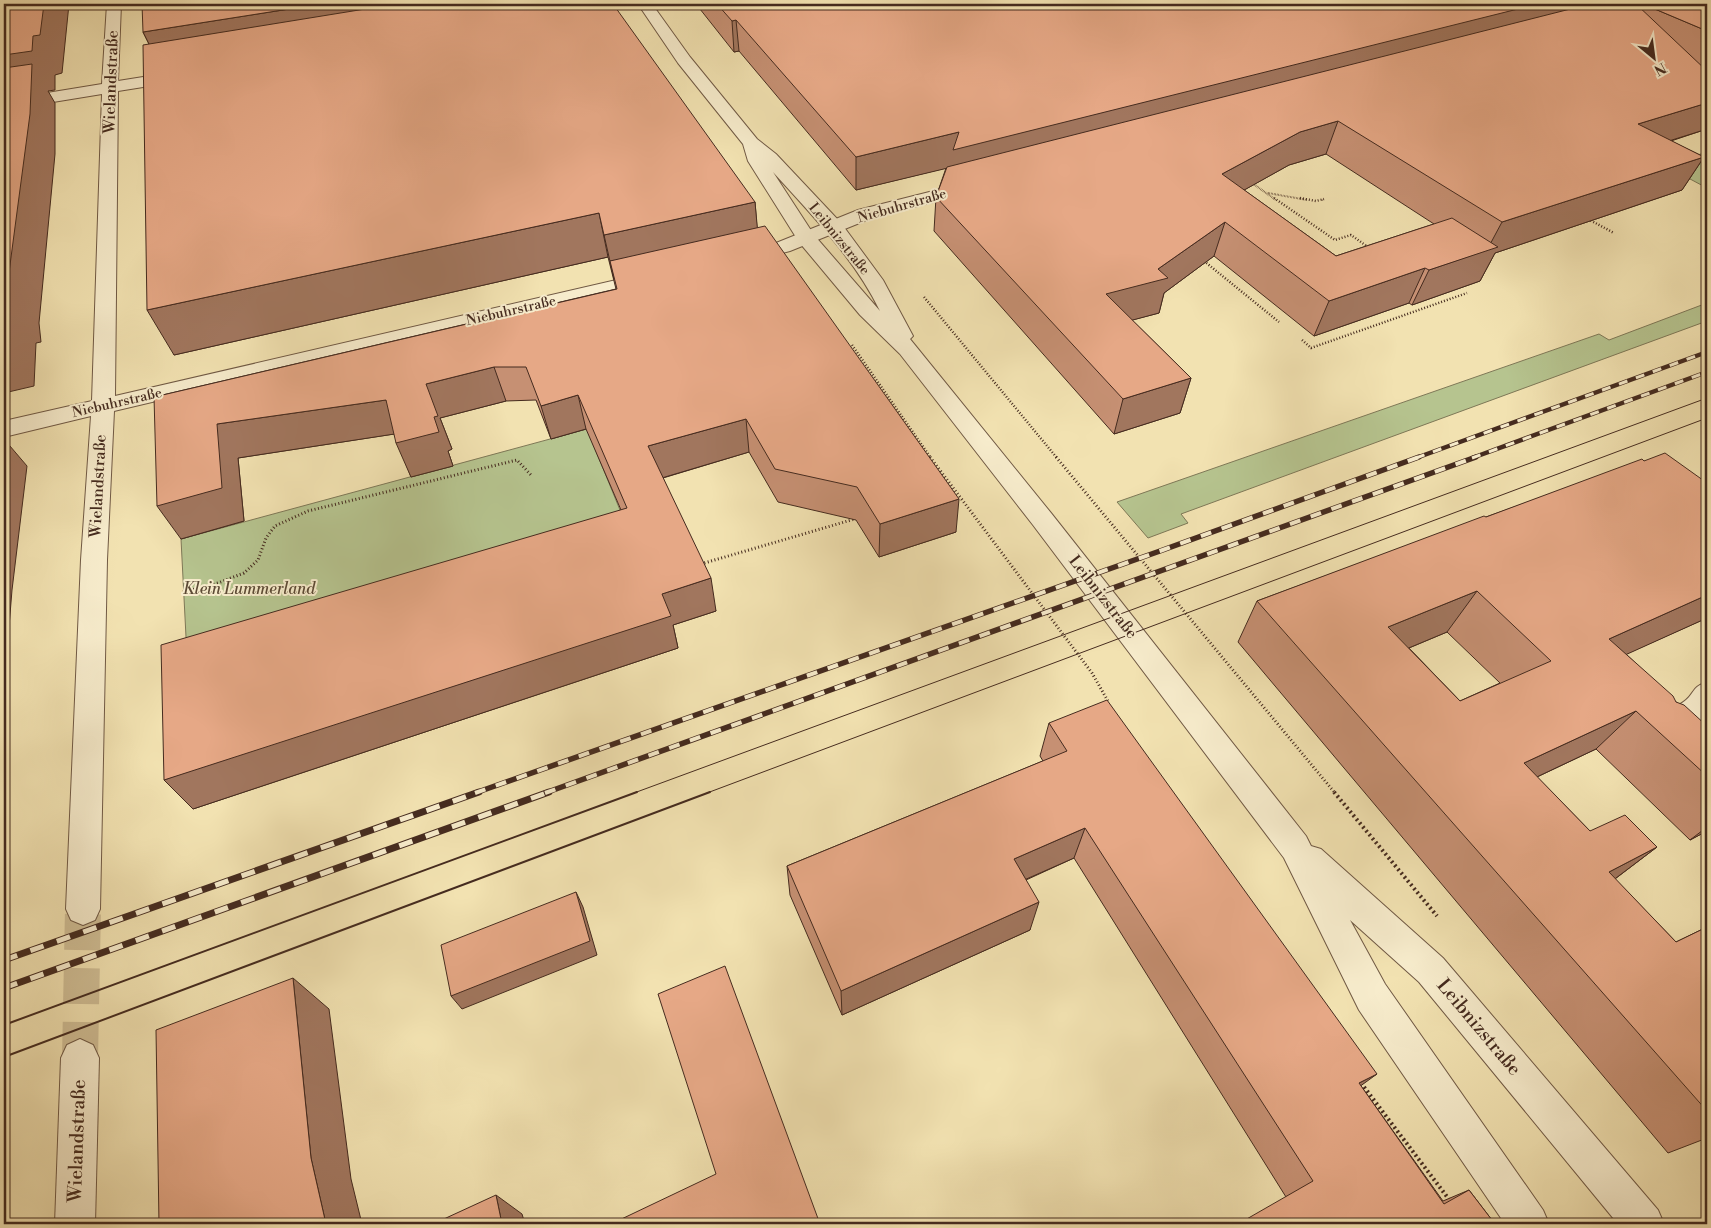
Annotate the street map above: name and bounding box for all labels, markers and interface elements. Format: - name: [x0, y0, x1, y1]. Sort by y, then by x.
- street label: Wielandstraße: [99, 30, 123, 135]
- north arrow: [1628, 32, 1678, 82]
- text: N: [1651, 58, 1669, 79]
- street label: Niebuhrstraße: [855, 185, 949, 227]
- street label: Leibnizstraße: [804, 199, 874, 279]
- street label: Niebuhrstraße: [464, 292, 558, 330]
- street label: Niebuhrstraße: [70, 384, 164, 422]
- street label: Wielandstraße: [85, 434, 111, 539]
- street label: Leibnizstraße: [1064, 551, 1142, 643]
- park label: Klein Lummerland: [183, 579, 316, 599]
- street label: Leibnizstraße: [1432, 974, 1526, 1080]
- street label: Wielandstraße: [63, 1079, 91, 1204]

